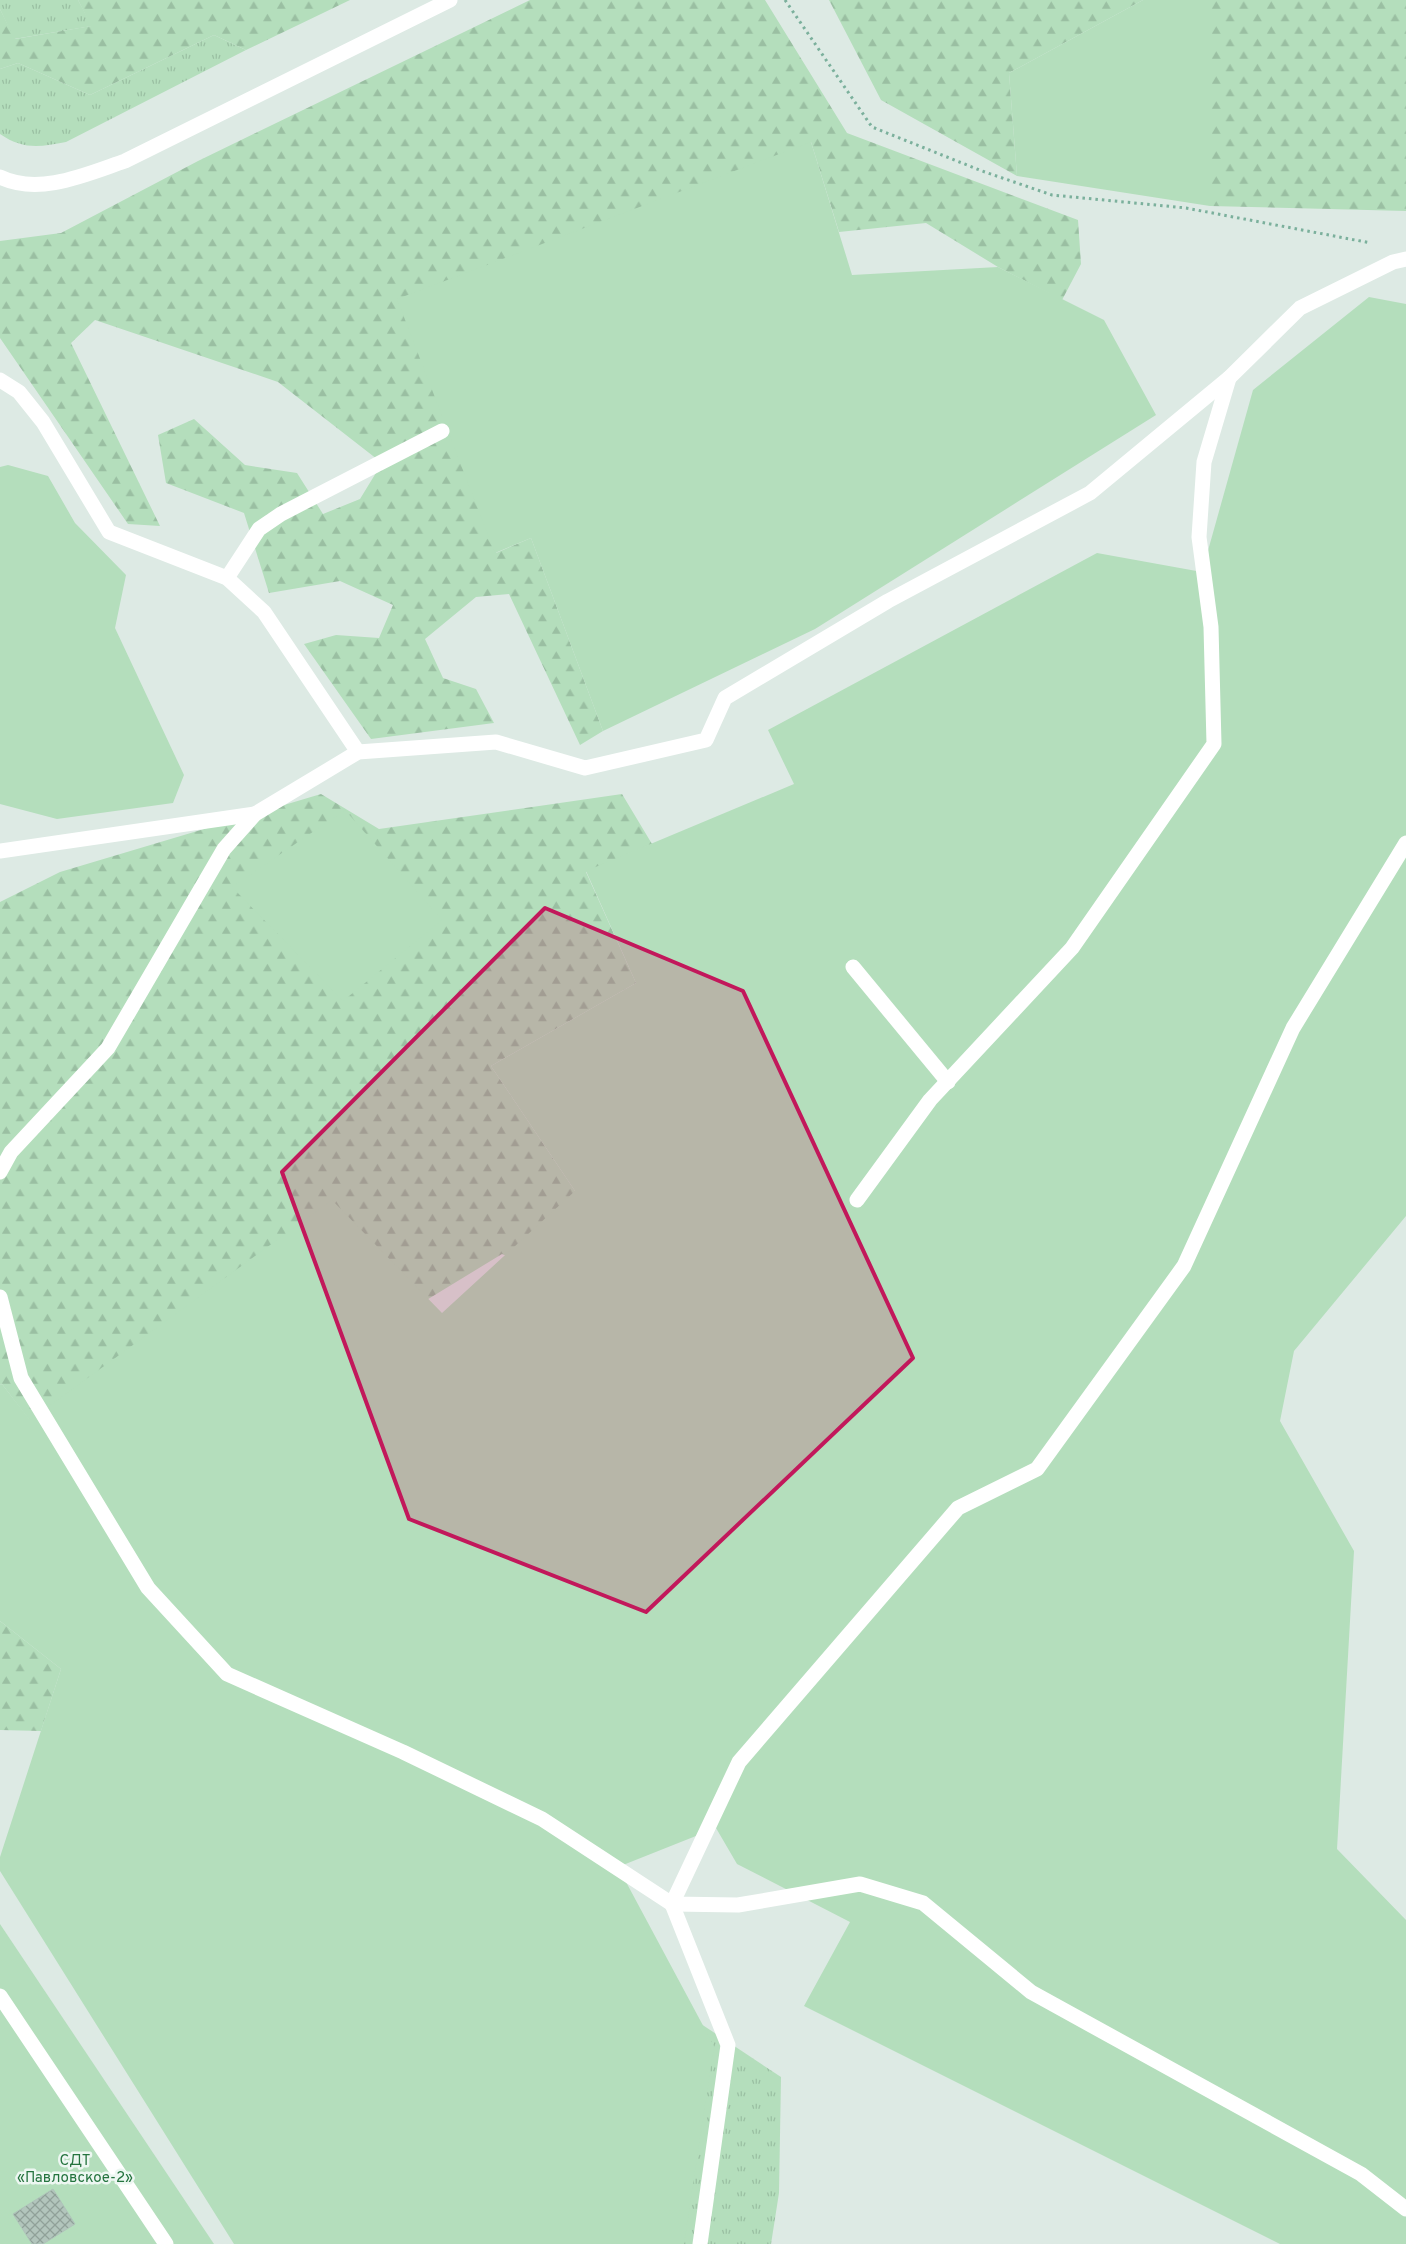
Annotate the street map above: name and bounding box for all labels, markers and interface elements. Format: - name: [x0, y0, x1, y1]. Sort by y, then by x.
- park label: СДТ «Павловское-2»: [17, 2152, 133, 2188]

